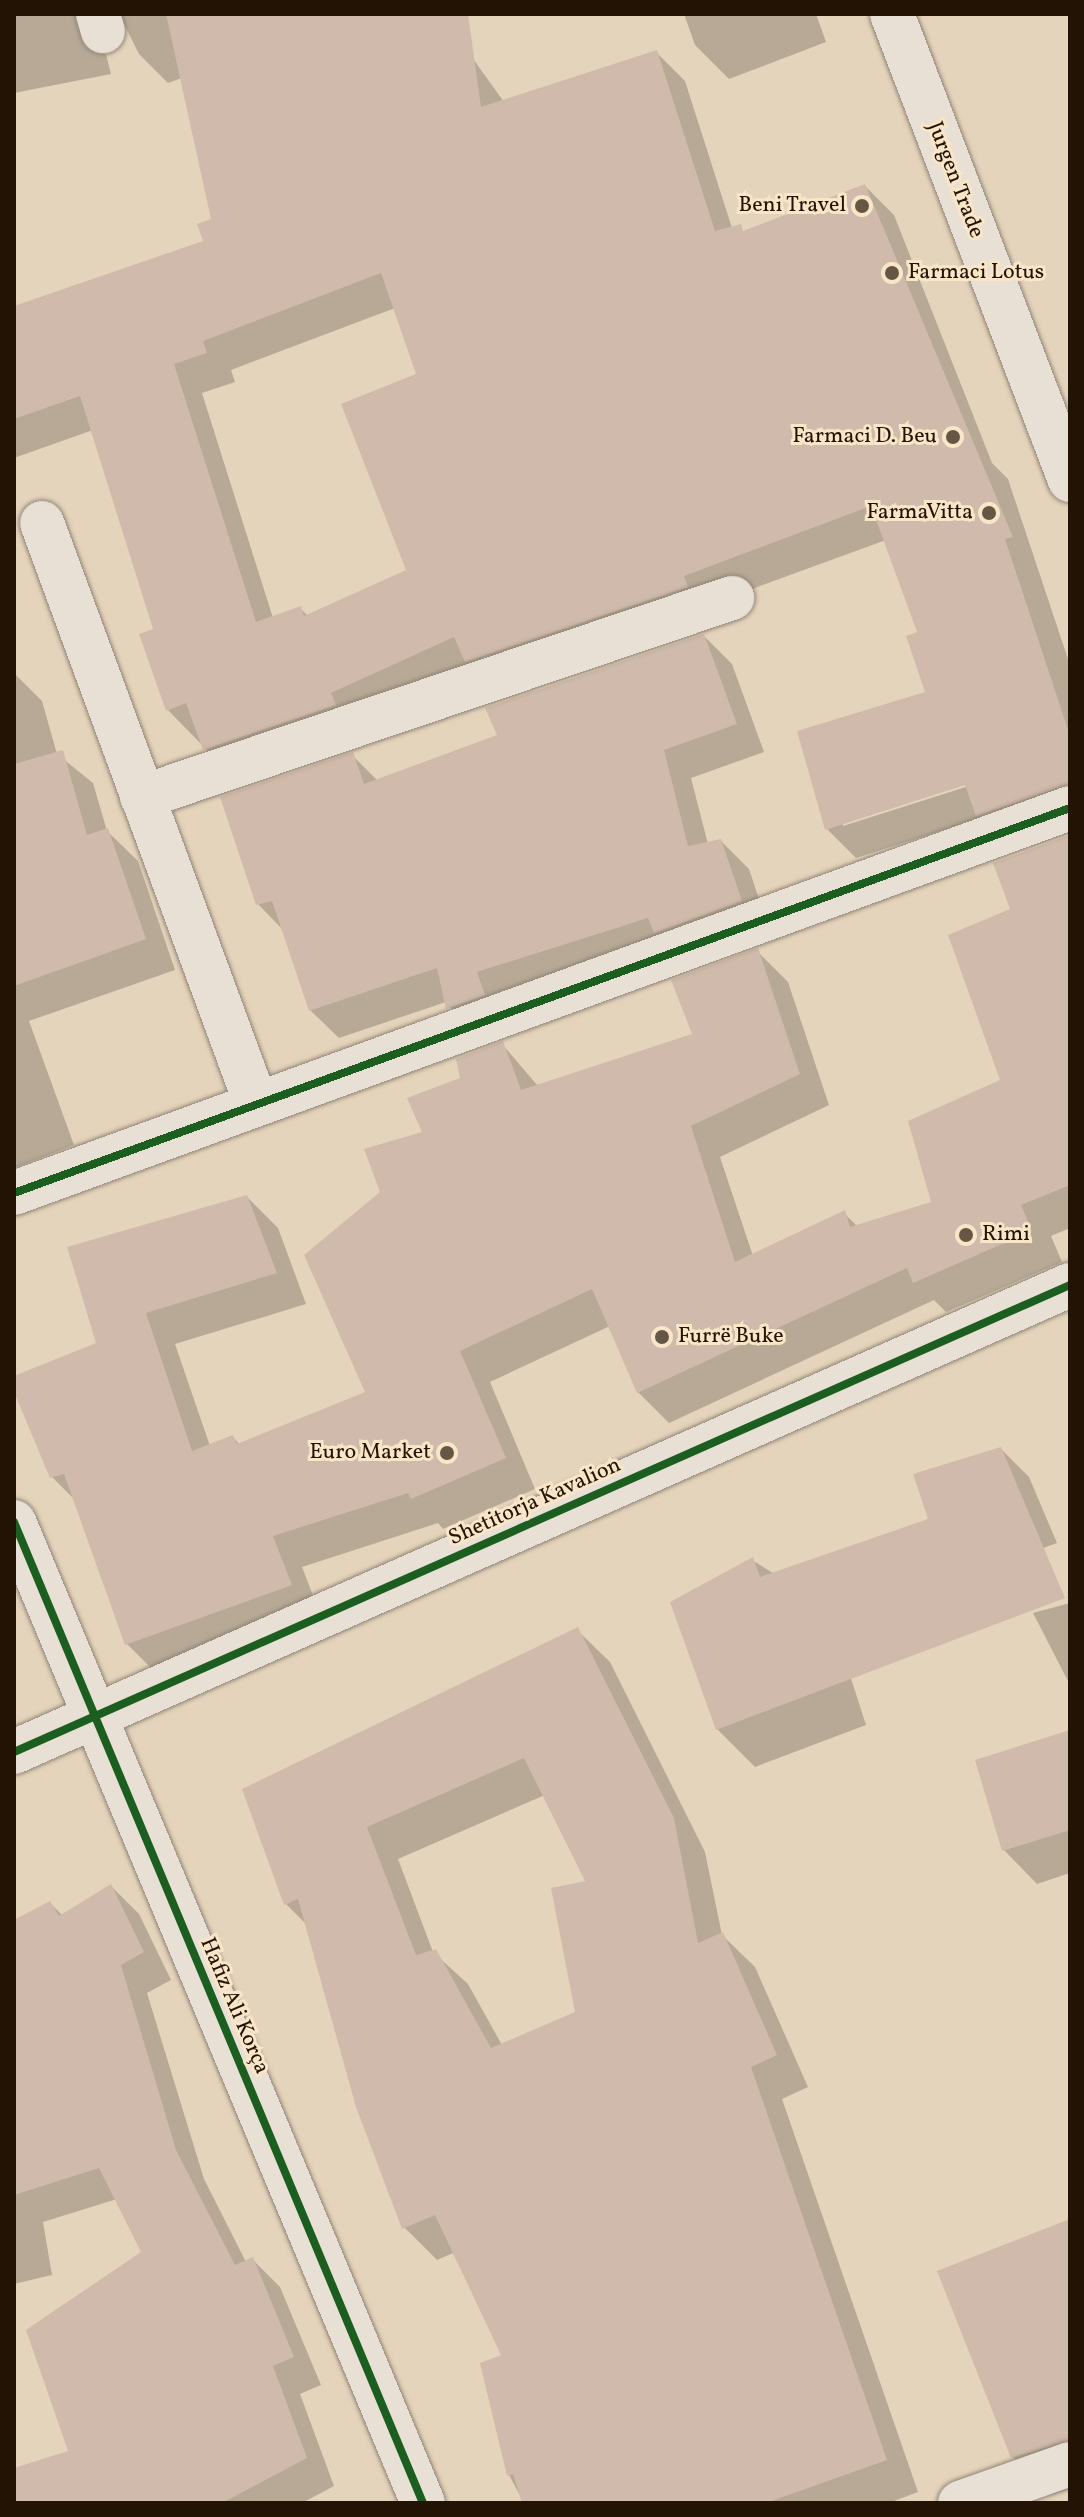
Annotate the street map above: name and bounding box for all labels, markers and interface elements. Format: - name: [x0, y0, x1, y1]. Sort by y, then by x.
- street label: Jurgen Trade: [921, 118, 989, 242]
- place label: Beni Travel: [738, 193, 846, 219]
- marker: Beni Travel: [853, 197, 871, 215]
- place label: Farmaci Lotus: [908, 260, 1044, 286]
- marker: Farmaci Lotus: [883, 264, 901, 282]
- place label: Farmaci D. Beu: [793, 424, 937, 450]
- marker: Farmaci D. Beu: [944, 428, 962, 446]
- place label: FarmaVitta: [867, 500, 973, 526]
- marker: FarmaVitta: [980, 504, 998, 522]
- place label: Rimi: [982, 1222, 1030, 1248]
- marker: Rimi: [957, 1226, 975, 1244]
- place label: Furrë Buke: [678, 1324, 784, 1350]
- marker: Furrë Buke: [653, 1328, 671, 1346]
- place label: Euro Market: [310, 1440, 431, 1466]
- marker: Euro Market: [438, 1444, 456, 1462]
- street label: Shetitorja Kavalion: [445, 1452, 625, 1552]
- street label: Hafiz Ali Korça: [193, 1934, 275, 2078]

